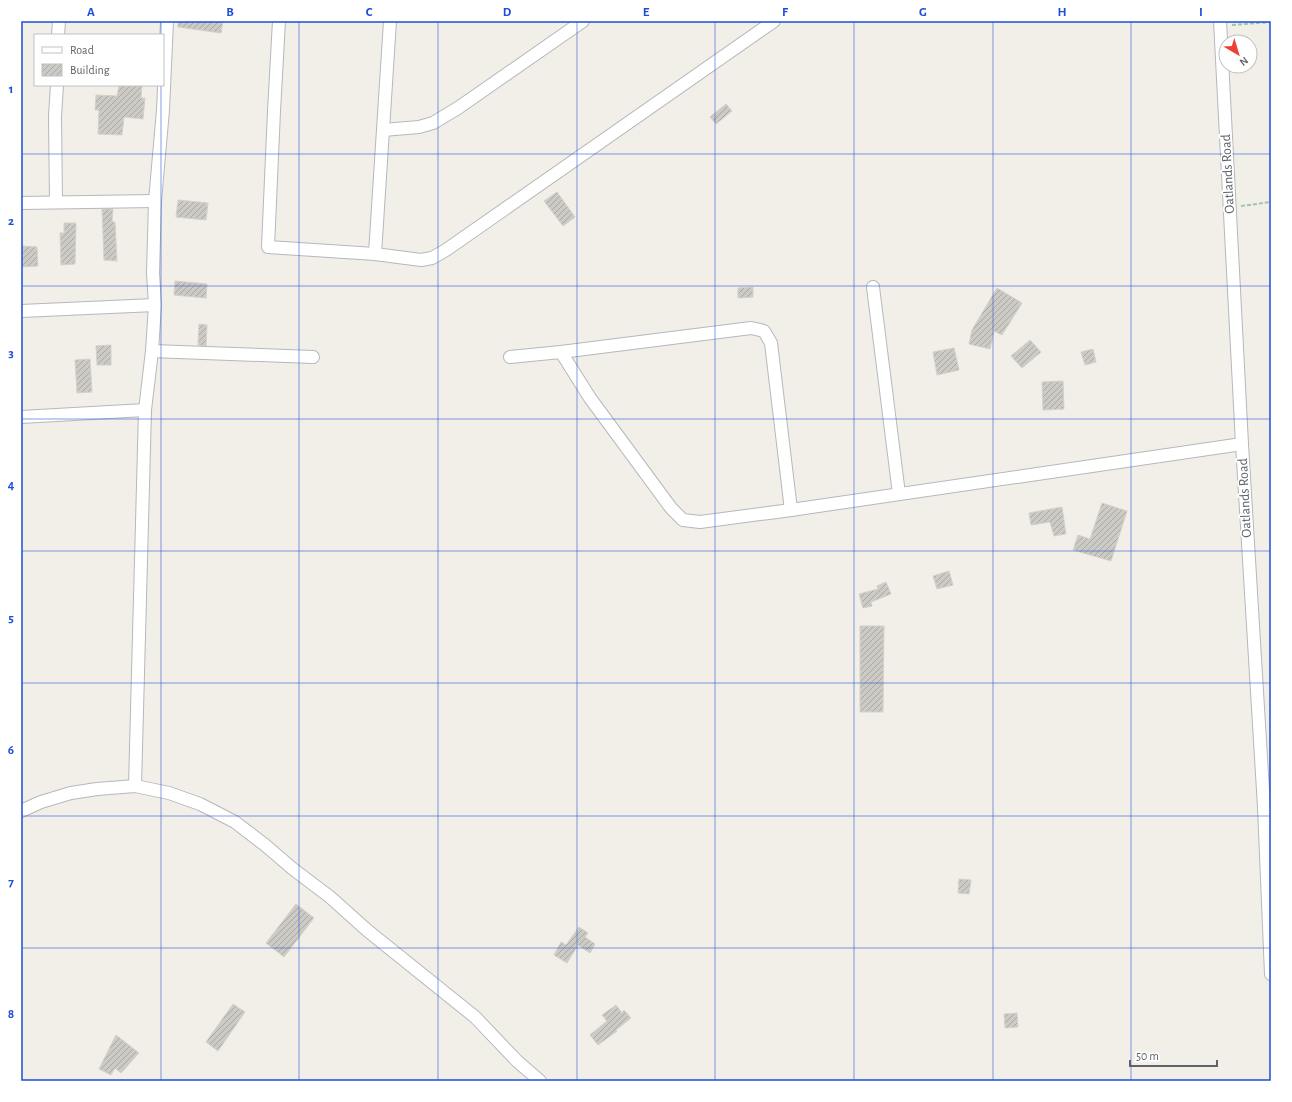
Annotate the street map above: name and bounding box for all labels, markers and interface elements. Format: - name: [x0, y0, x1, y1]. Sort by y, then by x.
- text: A: [87, 6, 95, 19]
- text: B: [226, 6, 234, 19]
- text: C: [366, 6, 373, 19]
- text: D: [503, 6, 512, 19]
- text: E: [643, 6, 650, 19]
- text: F: [782, 6, 789, 19]
- text: G: [919, 6, 927, 19]
- text: H: [1057, 6, 1067, 19]
- text: I: [1199, 6, 1203, 19]
- legend: [34, 34, 164, 86]
- north arrow: [1218, 34, 1258, 74]
- text: Road: [70, 44, 94, 56]
- text: N: [1237, 55, 1250, 68]
- text: Building: [70, 64, 110, 76]
- text: 1: [9, 83, 13, 96]
- street label: Oatlands Road: [1219, 134, 1237, 214]
- text: 2: [8, 215, 14, 228]
- text: 3: [8, 347, 14, 360]
- street label: Oatlands Road: [1236, 458, 1254, 538]
- text: 4: [8, 479, 15, 492]
- text: 5: [8, 612, 14, 625]
- text: 6: [8, 744, 14, 757]
- text: 7: [8, 876, 14, 889]
- text: 8: [8, 1008, 14, 1021]
- scale bar: [1130, 1042, 1217, 1068]
- text: 50 m: [1136, 1050, 1159, 1062]

